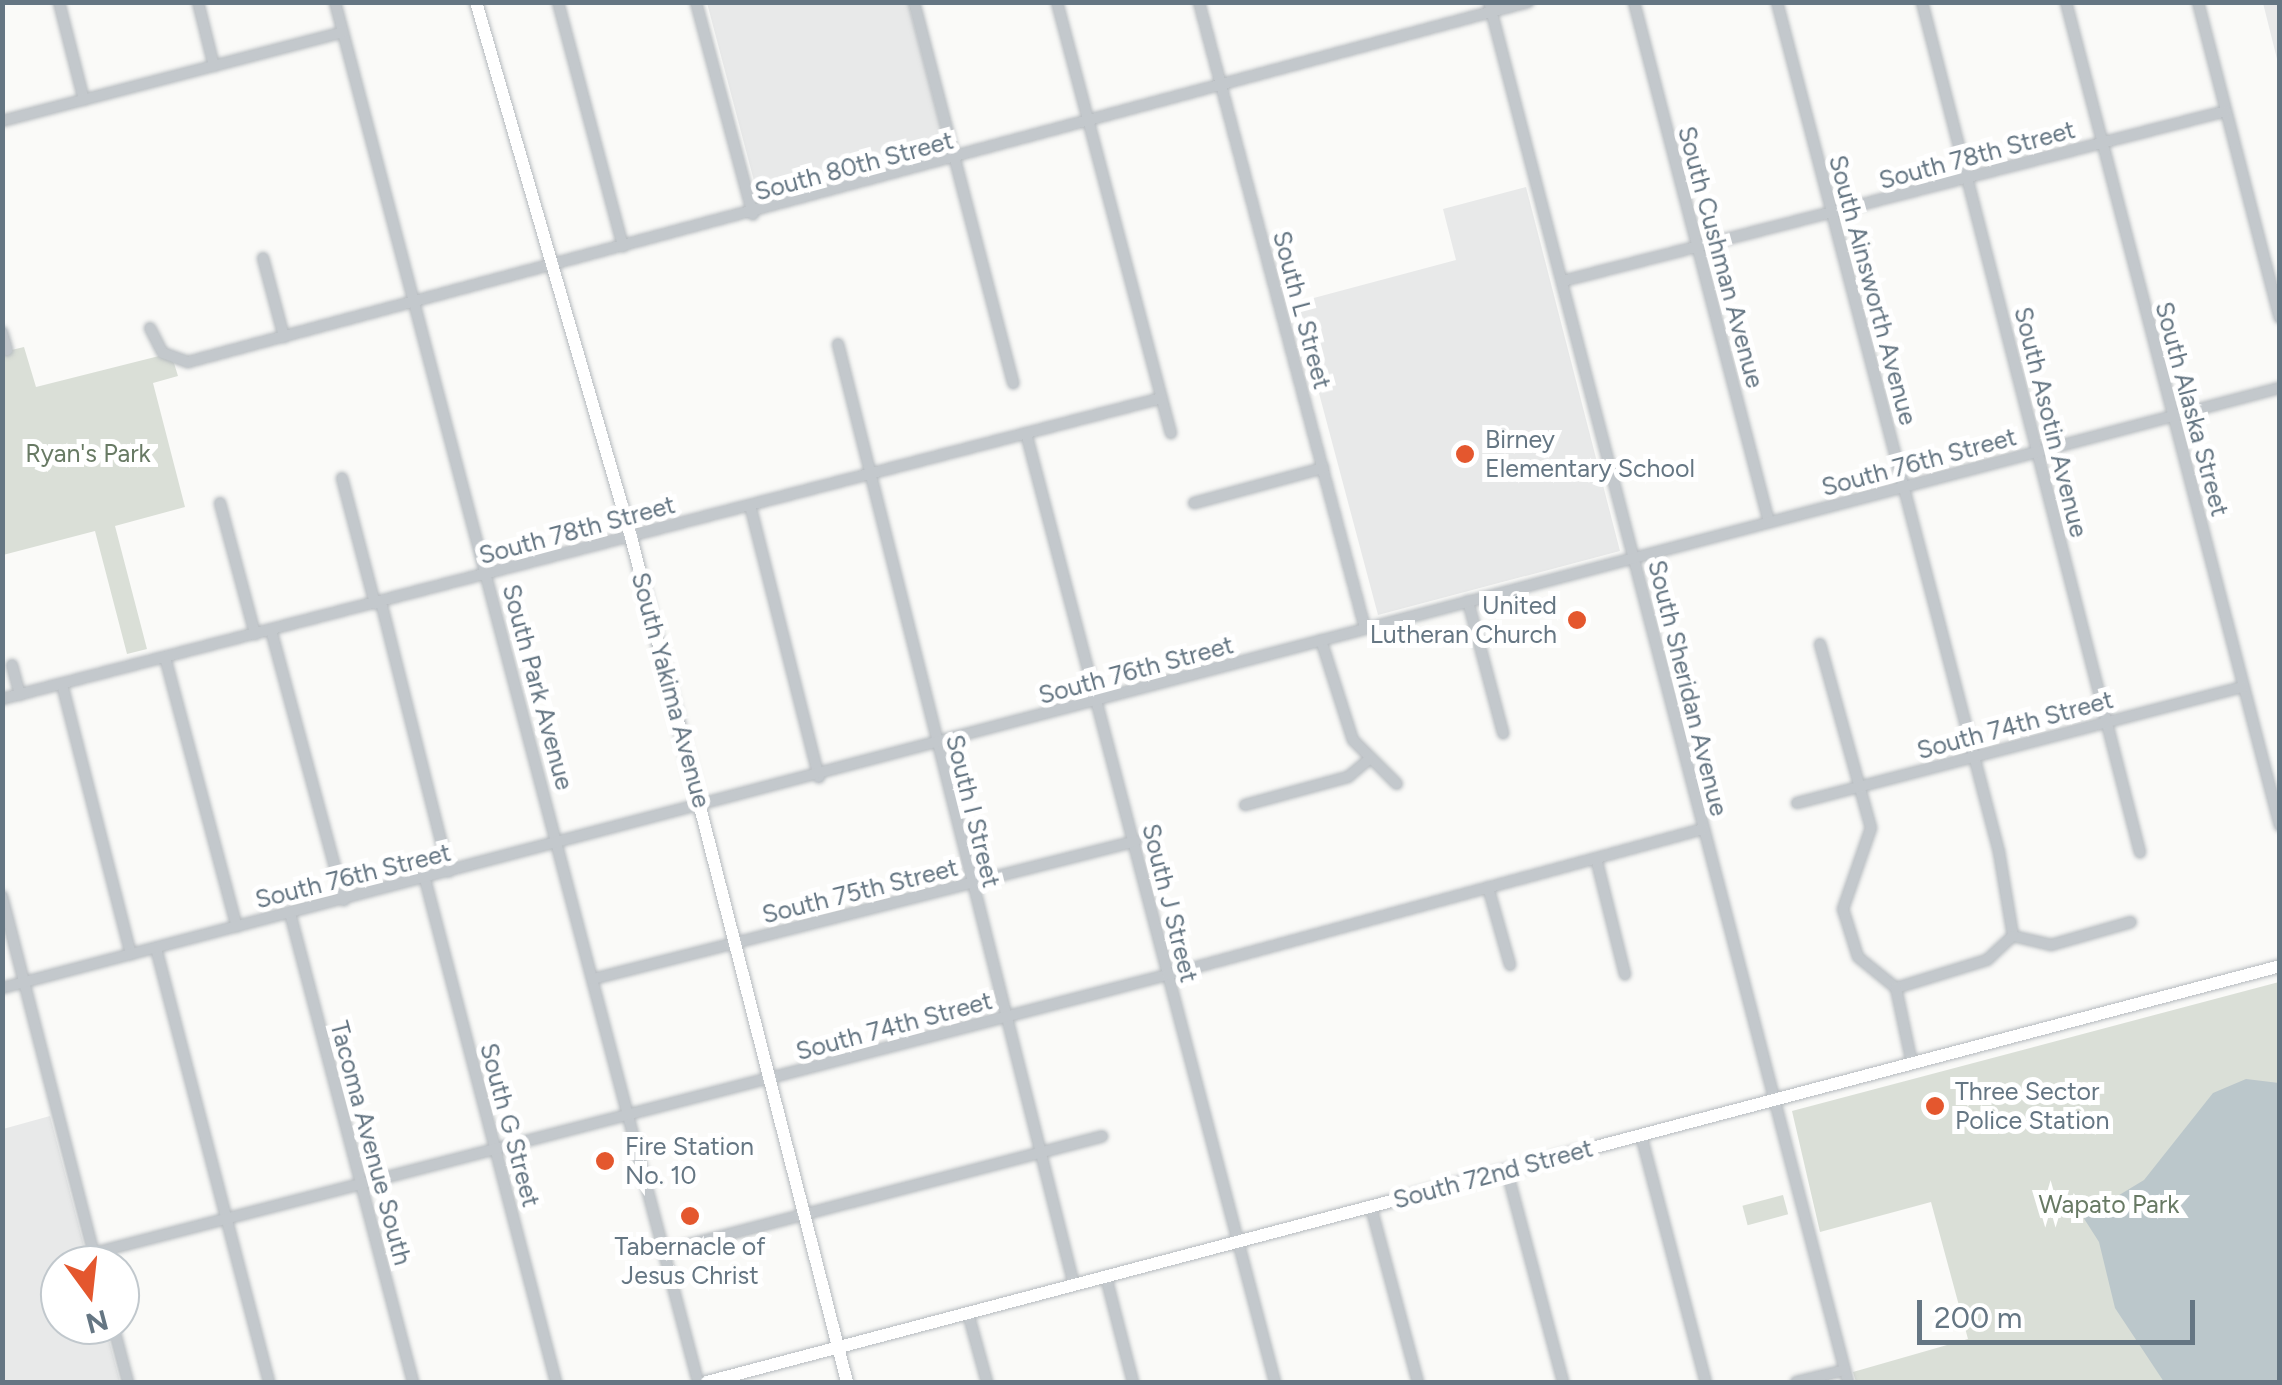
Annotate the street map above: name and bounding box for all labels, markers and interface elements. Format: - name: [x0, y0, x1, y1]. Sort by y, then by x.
- street label: South 78th Street: [1876, 114, 2078, 196]
- street label: South Cushman Avenue: [1672, 123, 1770, 391]
- street label: South 80th Street: [751, 125, 957, 207]
- street label: South Ainsworth Avenue: [1823, 152, 1923, 428]
- street label: South L Street: [1266, 228, 1338, 392]
- street label: South Alaska Street: [2149, 298, 2235, 520]
- street label: South Asotin Avenue: [2008, 304, 2094, 540]
- street label: South 76th Street: [1818, 422, 2020, 502]
- place label: Birney Elementary School: [1485, 425, 1695, 484]
- park label: Ryan's Park: [25, 438, 151, 468]
- marker: Birney Elementary School: [1454, 443, 1476, 465]
- street label: South 78th Street: [476, 489, 678, 571]
- street label: South Sheridan Avenue: [1642, 557, 1734, 819]
- street label: South Yakima Avenue: [625, 569, 717, 811]
- street label: South Park Avenue: [496, 581, 580, 793]
- place label: United Lutheran Church: [1370, 591, 1557, 650]
- marker: United Lutheran Church: [1566, 609, 1588, 631]
- street label: South 76th Street: [1035, 630, 1237, 710]
- street label: South 74th Street: [1914, 684, 2116, 766]
- street label: South I Street: [940, 732, 1006, 890]
- street label: South J Street: [1136, 821, 1204, 985]
- street label: South 76th Street: [252, 837, 454, 915]
- street label: South 75th Street: [759, 852, 961, 930]
- street label: South 74th Street: [793, 985, 995, 1067]
- street label: Tacoma Avenue South: [324, 1018, 418, 1268]
- street label: South G Street: [474, 1040, 546, 1210]
- place label: Three Sector Police Station: [1955, 1077, 2110, 1136]
- marker: Three Sector Police Station: [1924, 1095, 1946, 1117]
- place label: Fire Station No. 10: [625, 1132, 754, 1191]
- street label: South 72nd Street: [1390, 1133, 1596, 1215]
- marker: Fire Station No. 10: [594, 1150, 616, 1172]
- park label: Wapato Park: [2039, 1189, 2179, 1219]
- marker: Tabernacle of Jesus Christ: [679, 1205, 701, 1227]
- place label: Tabernacle of Jesus Christ: [614, 1232, 766, 1291]
- north arrow: [40, 1245, 140, 1345]
- scale bar: [1922, 1280, 2200, 1342]
- text: 200 m: [1934, 1299, 2022, 1336]
- text: N: [82, 1303, 112, 1341]

